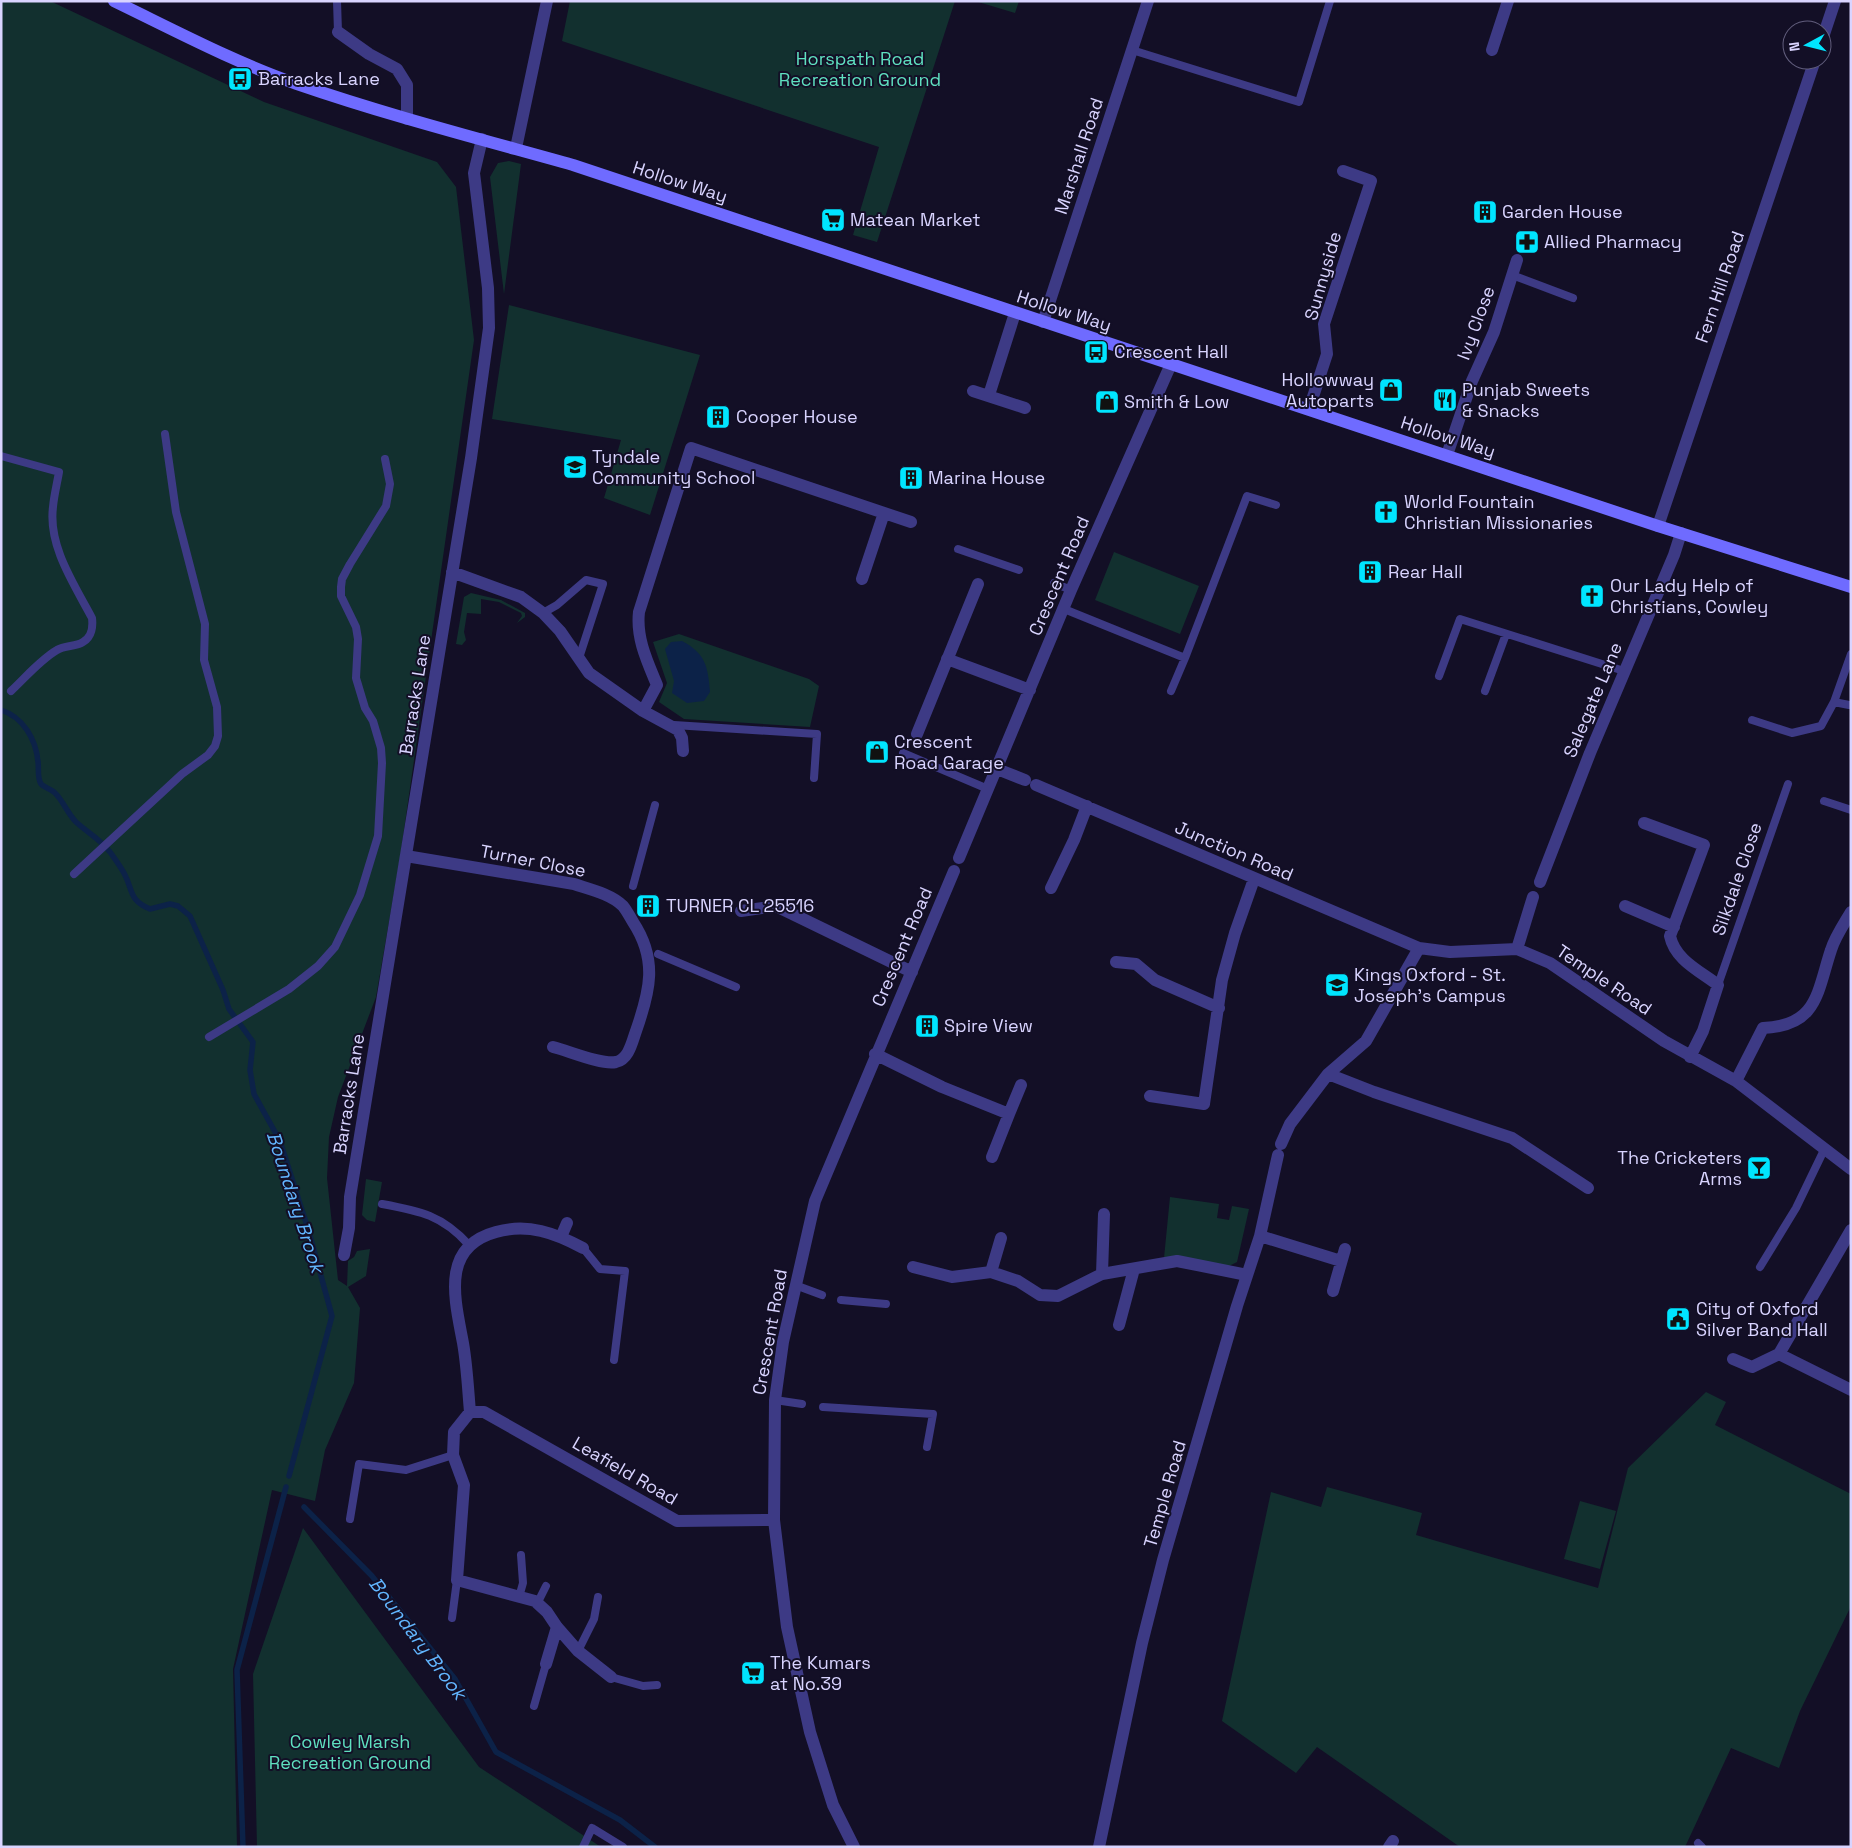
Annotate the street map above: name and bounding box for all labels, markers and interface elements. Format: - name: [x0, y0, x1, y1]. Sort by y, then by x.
- north arrow: [1782, 20, 1832, 70]
- text: N: [1785, 41, 1804, 52]
- park label: Horspath Road Recreation Ground: [779, 47, 941, 91]
- bus stop icon: Barracks Lane: [227, 66, 253, 92]
- place label: Barracks Lane: [258, 67, 380, 90]
- street label: Marshall Road: [1049, 95, 1108, 217]
- street label: Hollow Way: [630, 155, 730, 208]
- building icon: Garden House: [1472, 199, 1498, 225]
- place label: Garden House: [1502, 200, 1623, 223]
- supermarket icon: Matean Market: [820, 207, 846, 233]
- place label: Matean Market: [850, 208, 980, 231]
- street label: Fern Hill Road: [1690, 228, 1749, 346]
- street label: Sunnyside: [1299, 229, 1346, 323]
- pharmacy icon: Allied Pharmacy: [1514, 229, 1540, 255]
- place label: Allied Pharmacy: [1544, 230, 1682, 253]
- street label: Ivy Close: [1452, 283, 1499, 363]
- street label: Hollow Way: [1014, 284, 1114, 337]
- bus stop icon: Crescent Hall: [1083, 339, 1109, 365]
- place label: Crescent Hall: [1114, 340, 1228, 363]
- place label: Hollowway Autoparts: [1281, 368, 1374, 412]
- shop icon: Hollowway Autoparts: [1378, 377, 1404, 403]
- place label: Punjab Sweets & Snacks: [1462, 378, 1590, 422]
- restaurant icon: Punjab Sweets & Snacks: [1432, 387, 1458, 413]
- shop icon: Smith & Low: [1094, 389, 1120, 415]
- place label: Smith & Low: [1124, 390, 1230, 413]
- building icon: Cooper House: [705, 404, 731, 430]
- place label: Cooper House: [736, 405, 858, 428]
- street label: Hollow Way: [1398, 410, 1498, 463]
- place label: Tyndale Community School: [592, 445, 755, 489]
- school or university icon: Tyndale Community School: [562, 454, 588, 480]
- building icon: Marina House: [898, 465, 924, 491]
- place label: Marina House: [928, 466, 1045, 489]
- place label: World Fountain Christian Missionaries: [1404, 490, 1593, 534]
- church icon: World Fountain Christian Missionaries: [1373, 499, 1399, 525]
- street label: Crescent Road: [1023, 513, 1094, 639]
- building icon: Rear Hall: [1357, 559, 1383, 585]
- place label: Rear Hall: [1388, 560, 1463, 583]
- place label: Our Lady Help of Christians, Cowley: [1610, 574, 1768, 618]
- church icon: Our Lady Help of Christians, Cowley: [1579, 583, 1605, 609]
- street label: Barracks Lane: [394, 633, 435, 757]
- street label: Salegate Lane: [1558, 639, 1627, 761]
- place label: Crescent Road Garage: [894, 730, 1004, 774]
- shop icon: Crescent Road Garage: [864, 739, 890, 765]
- street label: Junction Road: [1172, 815, 1297, 886]
- street label: Silkdale Close: [1706, 819, 1767, 938]
- street label: Turner Close: [478, 839, 588, 882]
- street label: Crescent Road: [866, 884, 937, 1010]
- building icon: TURNER CL 25516: [635, 893, 661, 919]
- place label: TURNER CL 25516: [666, 894, 814, 917]
- street label: Temple Road: [1552, 939, 1656, 1020]
- place label: Kings Oxford - St. Joseph's Campus: [1354, 963, 1506, 1007]
- school or university icon: Kings Oxford - St. Joseph's Campus: [1324, 972, 1350, 998]
- building icon: Spire View: [914, 1013, 940, 1039]
- place label: Spire View: [944, 1014, 1033, 1037]
- street label: Barracks Lane: [328, 1032, 369, 1156]
- water label: Boundary Brook: [261, 1128, 331, 1279]
- place label: The Cricketers Arms: [1617, 1146, 1742, 1190]
- bar icon: The Cricketers Arms: [1746, 1155, 1772, 1181]
- street label: Crescent Road: [747, 1267, 792, 1397]
- place label: City of Oxford Silver Band Hall: [1696, 1297, 1828, 1341]
- public building icon: City of Oxford Silver Band Hall: [1665, 1306, 1691, 1332]
- street label: Leafield Road: [569, 1431, 682, 1510]
- street label: Temple Road: [1138, 1438, 1191, 1550]
- water label: Boundary Brook: [363, 1572, 474, 1707]
- place label: The Kumars at No.39: [770, 1651, 871, 1695]
- supermarket icon: The Kumars at No.39: [740, 1660, 766, 1686]
- park label: Cowley Marsh Recreation Ground: [269, 1730, 431, 1774]

